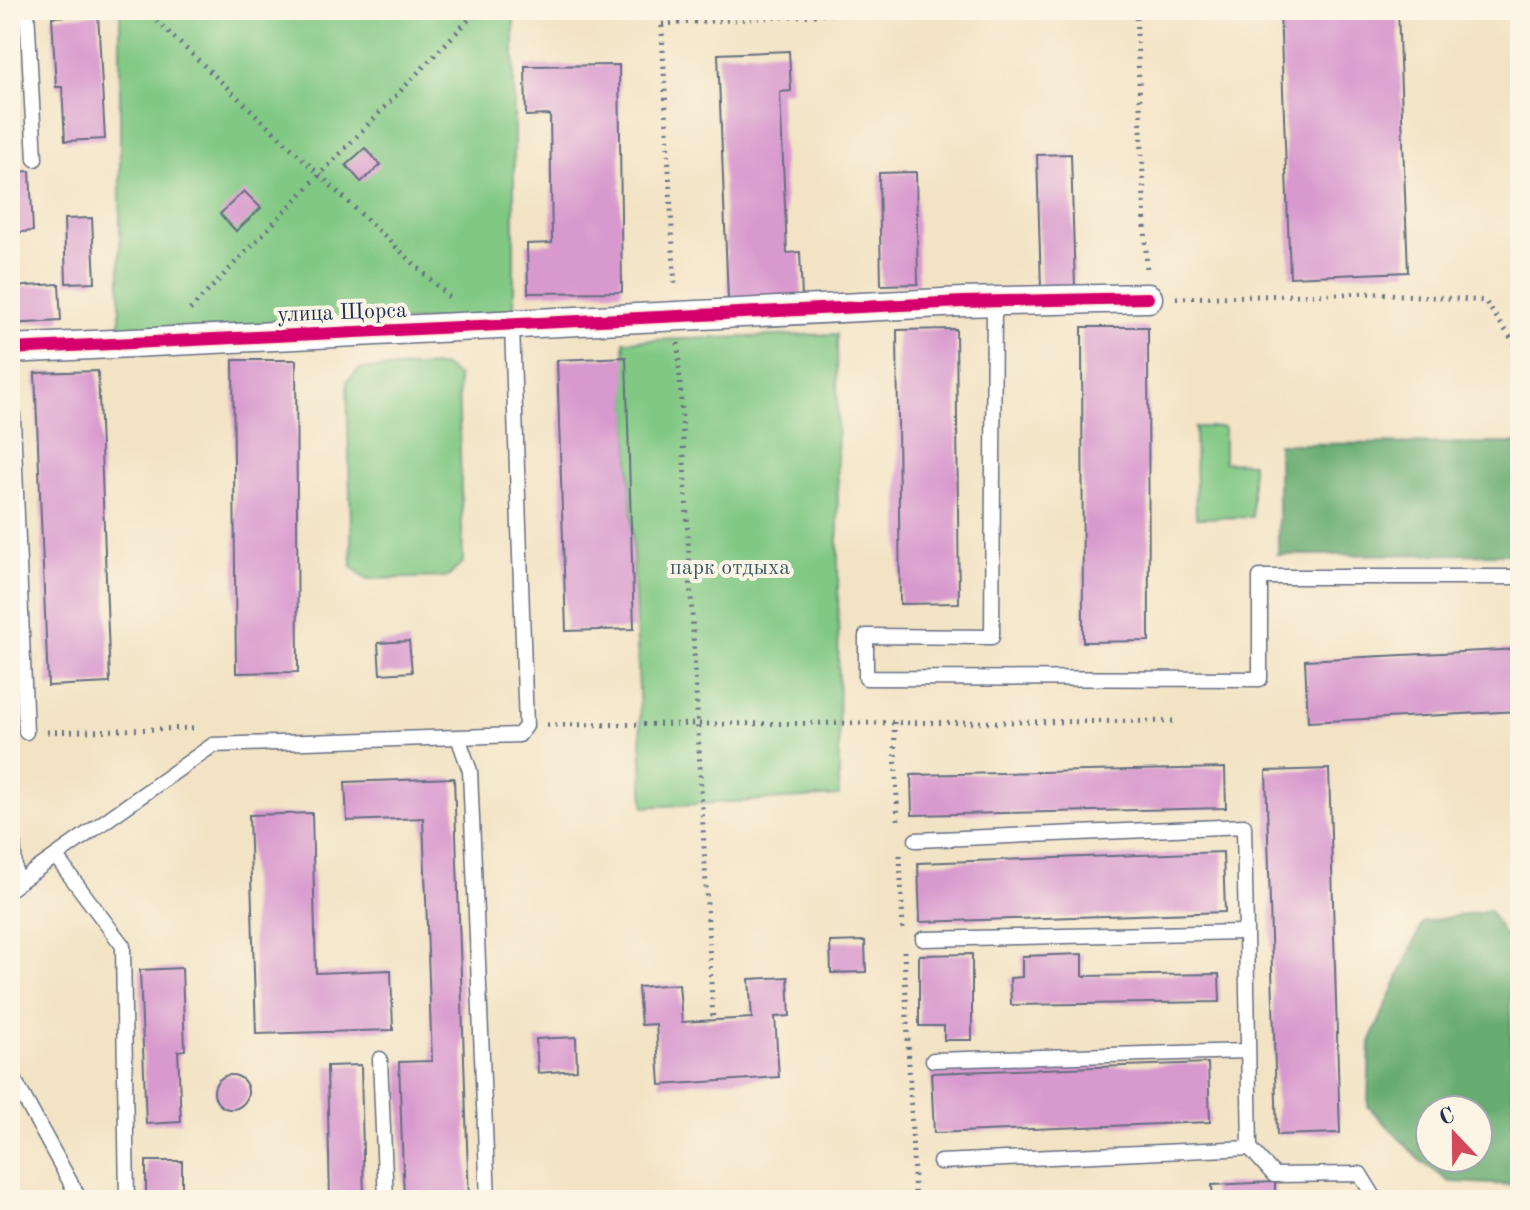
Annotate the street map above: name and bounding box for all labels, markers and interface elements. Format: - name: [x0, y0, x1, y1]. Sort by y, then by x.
- street label: улица Щорса: [277, 300, 407, 326]
- park label: парк отдыха: [670, 557, 790, 579]
- north arrow: [1414, 1094, 1494, 1174]
- text: С: [1436, 1104, 1458, 1130]

